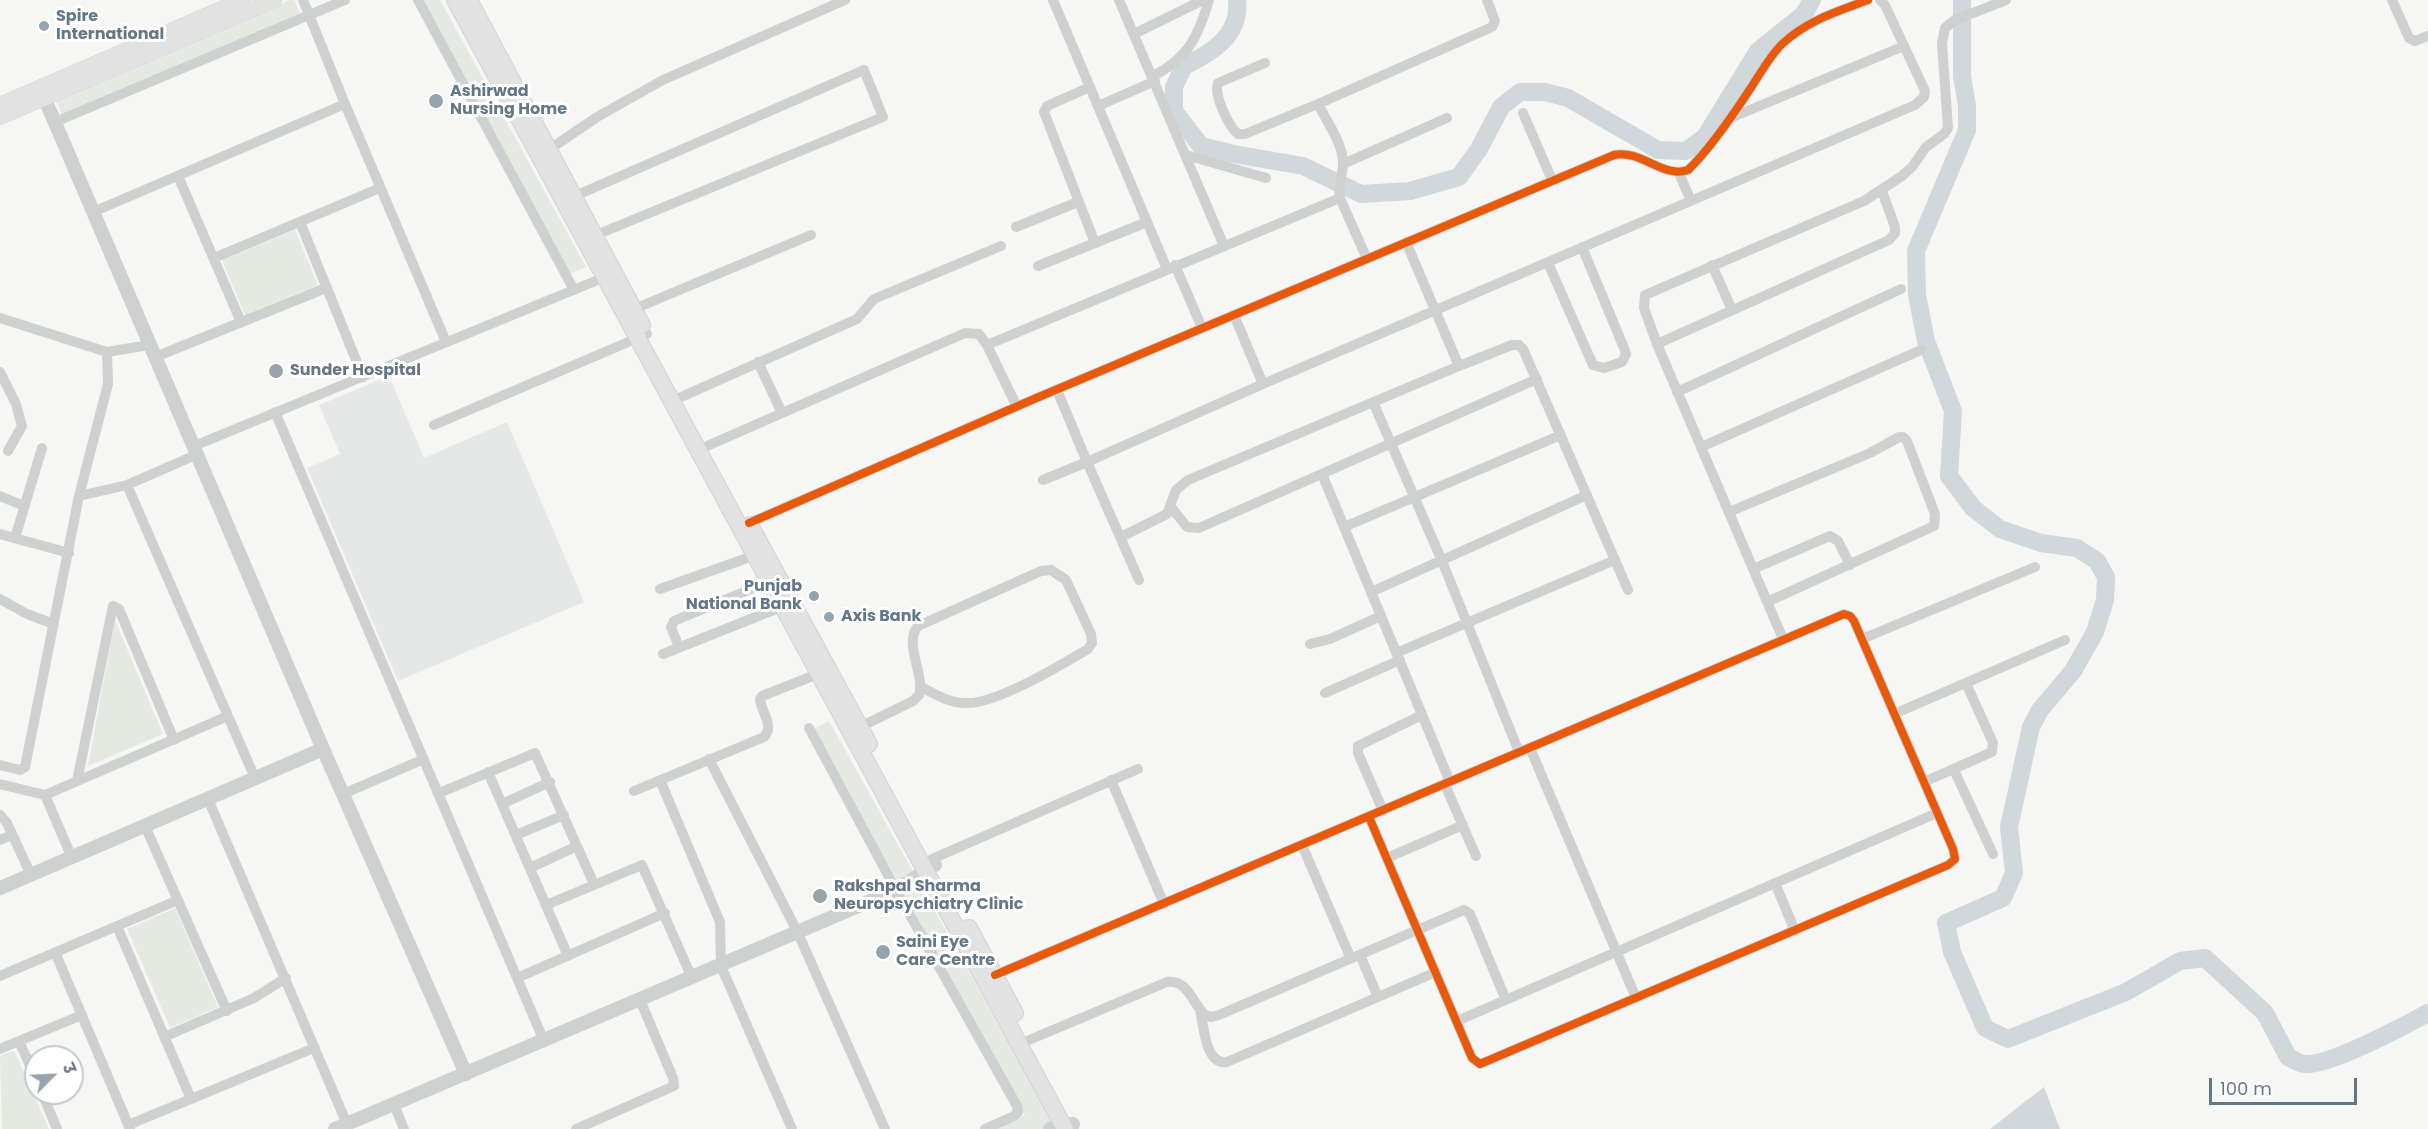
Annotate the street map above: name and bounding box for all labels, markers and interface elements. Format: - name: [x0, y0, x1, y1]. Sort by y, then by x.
- place label: Spire International: [56, 7, 164, 45]
- marker: Spire International: [37, 19, 51, 33]
- place label: Ashirwad Nursing Home: [450, 82, 567, 120]
- marker: Ashirwad Nursing Home: [427, 92, 445, 110]
- place label: Sunder Hospital: [290, 361, 421, 381]
- marker: Sunder Hospital: [267, 362, 285, 380]
- place label: Punjab National Bank: [686, 577, 802, 615]
- marker: Punjab National Bank: [807, 589, 821, 603]
- place label: Axis Bank: [841, 607, 921, 627]
- marker: Axis Bank: [822, 610, 836, 624]
- place label: Rakshpal Sharma Neuropsychiatry Clinic: [834, 877, 1023, 915]
- marker: Rakshpal Sharma Neuropsychiatry Clinic: [811, 887, 829, 905]
- place label: Saini Eye Care Centre: [896, 933, 995, 971]
- marker: Saini Eye Care Centre: [874, 943, 892, 961]
- north arrow: [24, 1045, 84, 1105]
- text: उ: [57, 1059, 81, 1077]
- scale bar: [2212, 1066, 2360, 1104]
- text: 100 m: [2220, 1076, 2272, 1101]

